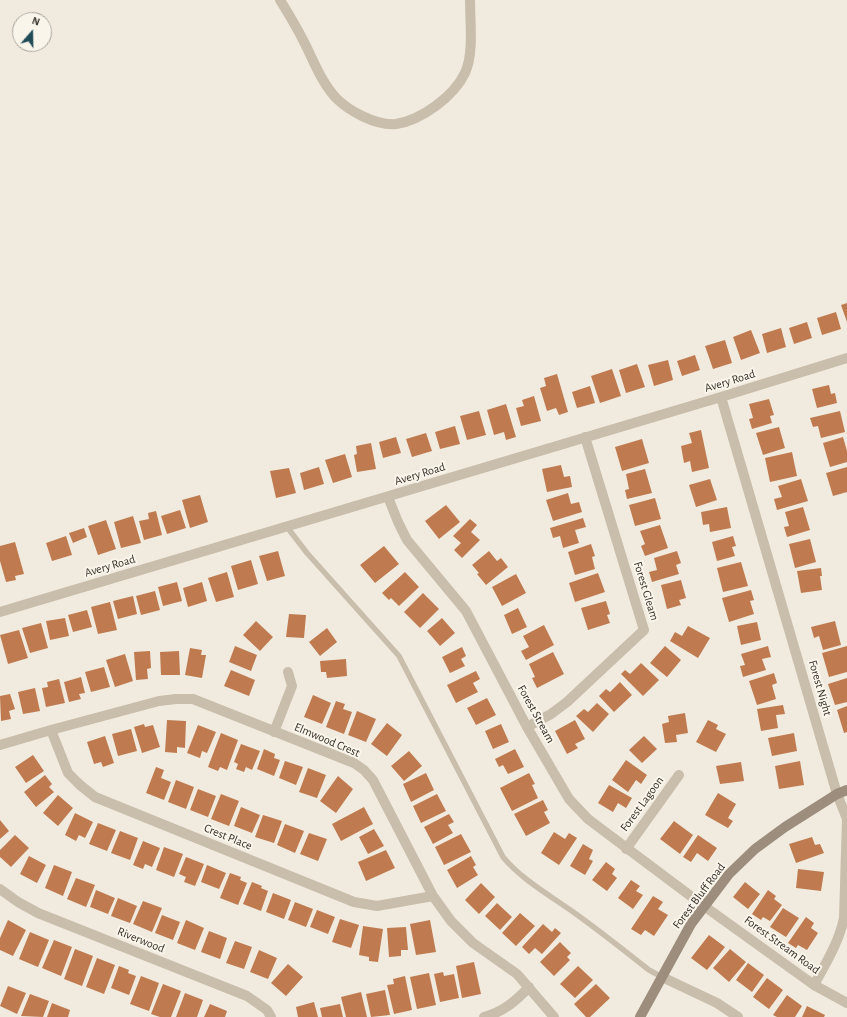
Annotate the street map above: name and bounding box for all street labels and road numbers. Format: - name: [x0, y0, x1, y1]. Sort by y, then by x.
- street label: Avery Road: [703, 366, 757, 396]
- street label: Avery Road: [393, 459, 447, 489]
- street label: Avery Road: [83, 552, 137, 580]
- street label: Forest Gleam: [630, 560, 662, 622]
- street label: Forest Night: [805, 659, 835, 717]
- street label: Forest Stream: [514, 682, 558, 746]
- street label: Elmwood Crest: [292, 720, 362, 760]
- street label: Forest Lagoon: [617, 774, 667, 834]
- street label: Crest Place: [202, 821, 254, 853]
- street label: Forest Bluff Road: [670, 860, 728, 932]
- street label: Forest Stream Road: [741, 913, 823, 977]
- street label: Riverwood: [115, 924, 167, 956]

